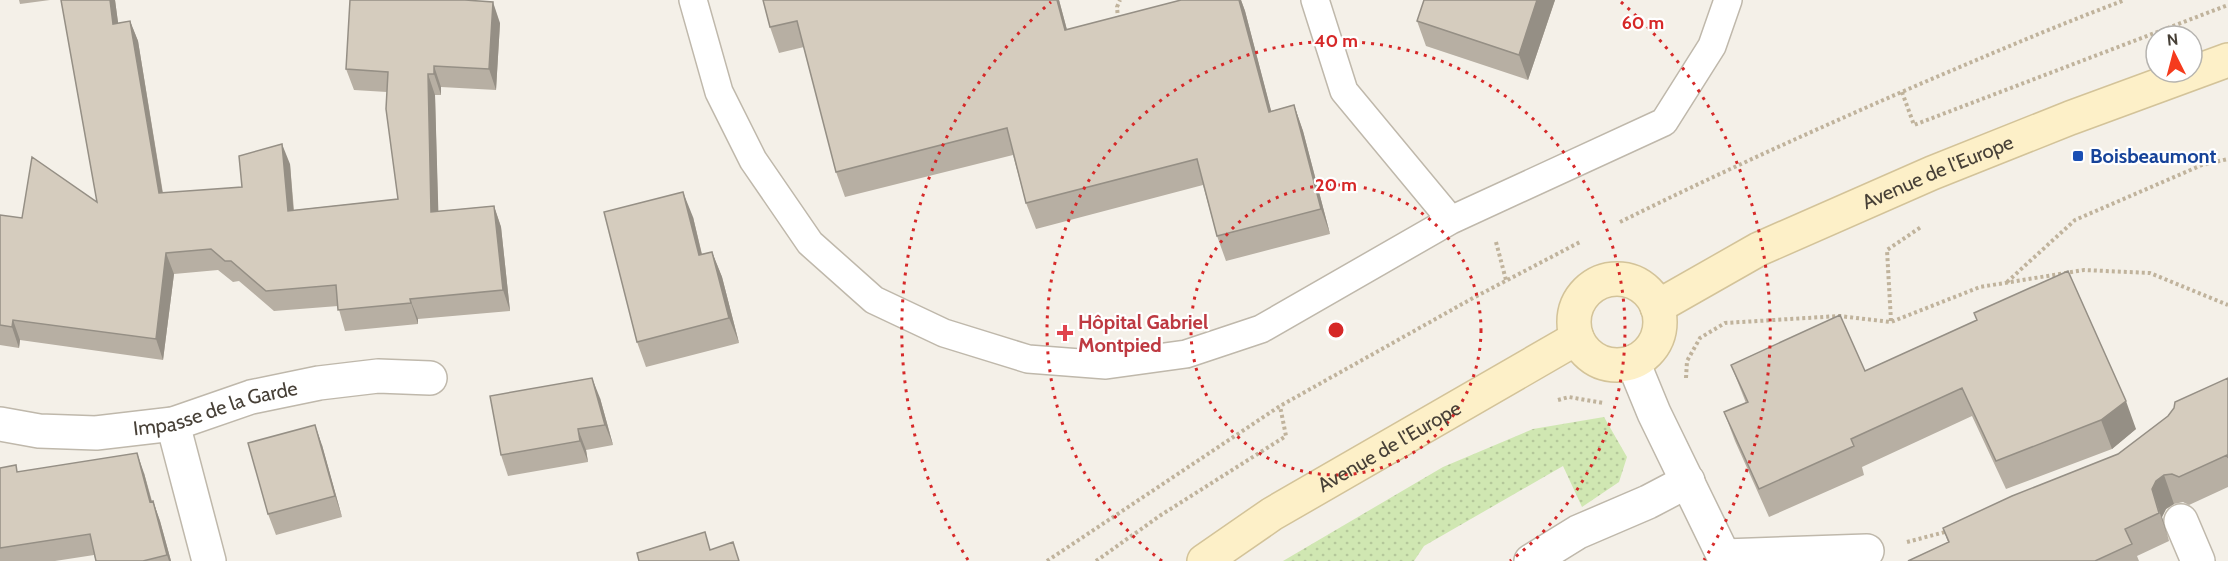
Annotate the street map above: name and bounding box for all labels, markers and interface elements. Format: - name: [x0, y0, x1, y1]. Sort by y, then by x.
- text: 60 m: [1622, 12, 1664, 34]
- north arrow: [2144, 24, 2204, 84]
- text: 40 m: [1314, 30, 1358, 52]
- text: N: [2166, 30, 2179, 50]
- street label: Avenue de l'Europe: [1858, 130, 2017, 214]
- place label: Boisbeaumont: [2090, 144, 2217, 168]
- marker: Boisbeaumont: [2071, 149, 2085, 163]
- text: 20 m: [1315, 174, 1357, 196]
- place label: Hôpital Gabriel Montpied: [1078, 310, 1208, 357]
- centre of rings: [1326, 320, 1346, 340]
- marker: Hôpital Gabriel Montpied: [1056, 324, 1074, 342]
- street label: Impasse de la Garde: [132, 376, 300, 441]
- street label: Avenue de l'Europe: [1313, 396, 1465, 497]

